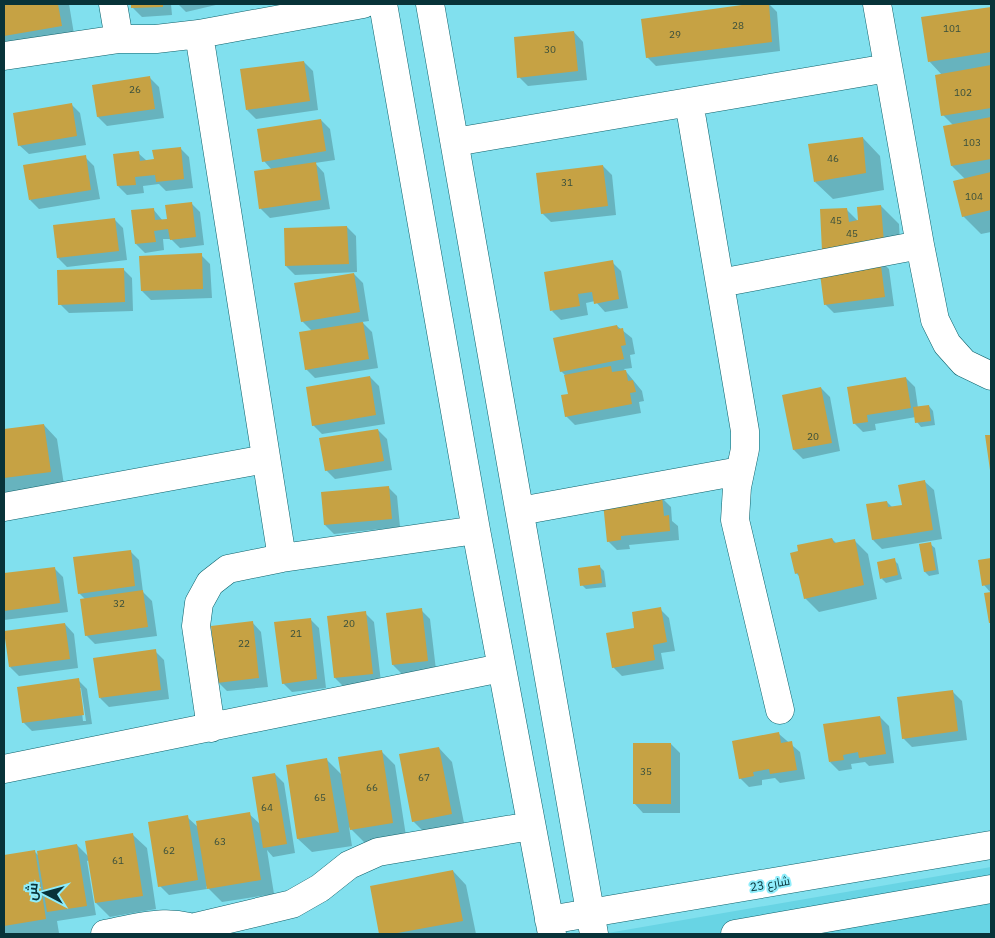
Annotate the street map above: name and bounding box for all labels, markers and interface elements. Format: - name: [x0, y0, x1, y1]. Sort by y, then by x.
- house number: 28: [732, 19, 744, 32]
- house number: 101: [943, 22, 961, 35]
- house number: 29: [669, 28, 681, 41]
- house number: 30: [544, 43, 556, 56]
- house number: 26: [129, 83, 141, 96]
- house number: 102: [954, 86, 972, 99]
- house number: 103: [963, 136, 981, 149]
- house number: 46: [827, 152, 839, 165]
- house number: 31: [561, 176, 573, 189]
- house number: 104: [965, 190, 983, 203]
- house number: 45: [830, 214, 842, 227]
- house number: 45: [846, 227, 858, 240]
- house number: 20: [807, 430, 819, 443]
- house number: 32: [113, 597, 125, 610]
- house number: 20: [343, 617, 355, 630]
- house number: 21: [290, 627, 302, 640]
- house number: 22: [238, 637, 250, 650]
- house number: 35: [640, 765, 652, 778]
- house number: 67: [418, 771, 430, 784]
- house number: 66: [366, 781, 378, 794]
- house number: 65: [314, 791, 326, 804]
- house number: 64: [261, 801, 273, 814]
- house number: 63: [214, 835, 226, 848]
- house number: 62: [163, 844, 175, 857]
- house number: 61: [112, 854, 124, 867]
- north arrow: [20, 868, 70, 918]
- street label: شارع 23: [749, 873, 791, 895]
- text: ش: [22, 882, 42, 902]

